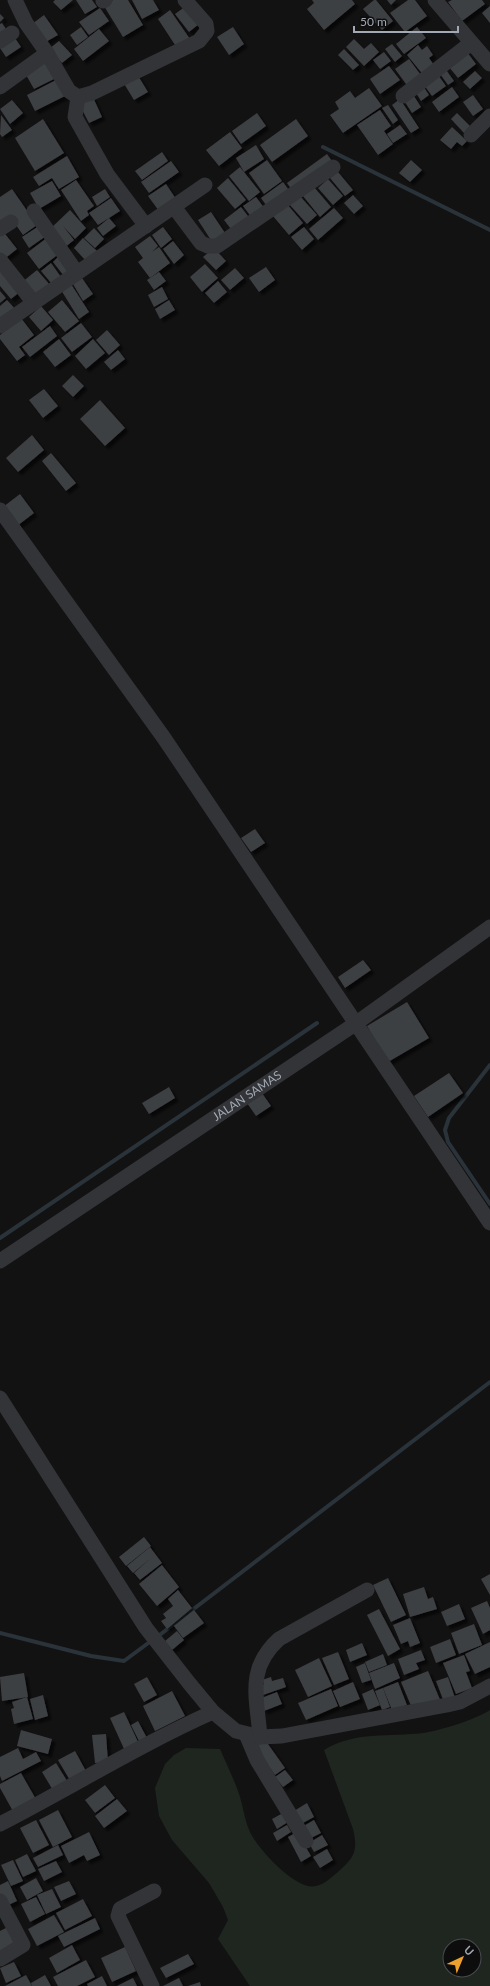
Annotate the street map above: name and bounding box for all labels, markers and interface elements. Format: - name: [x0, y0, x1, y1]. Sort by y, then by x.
- scale bar: [354, 8, 458, 34]
- text: 50 m: [360, 14, 387, 29]
- street label: JALAN SAMAS: [209, 1067, 284, 1124]
- north arrow: [442, 1938, 482, 1978]
- text: U: [462, 1943, 477, 1958]

